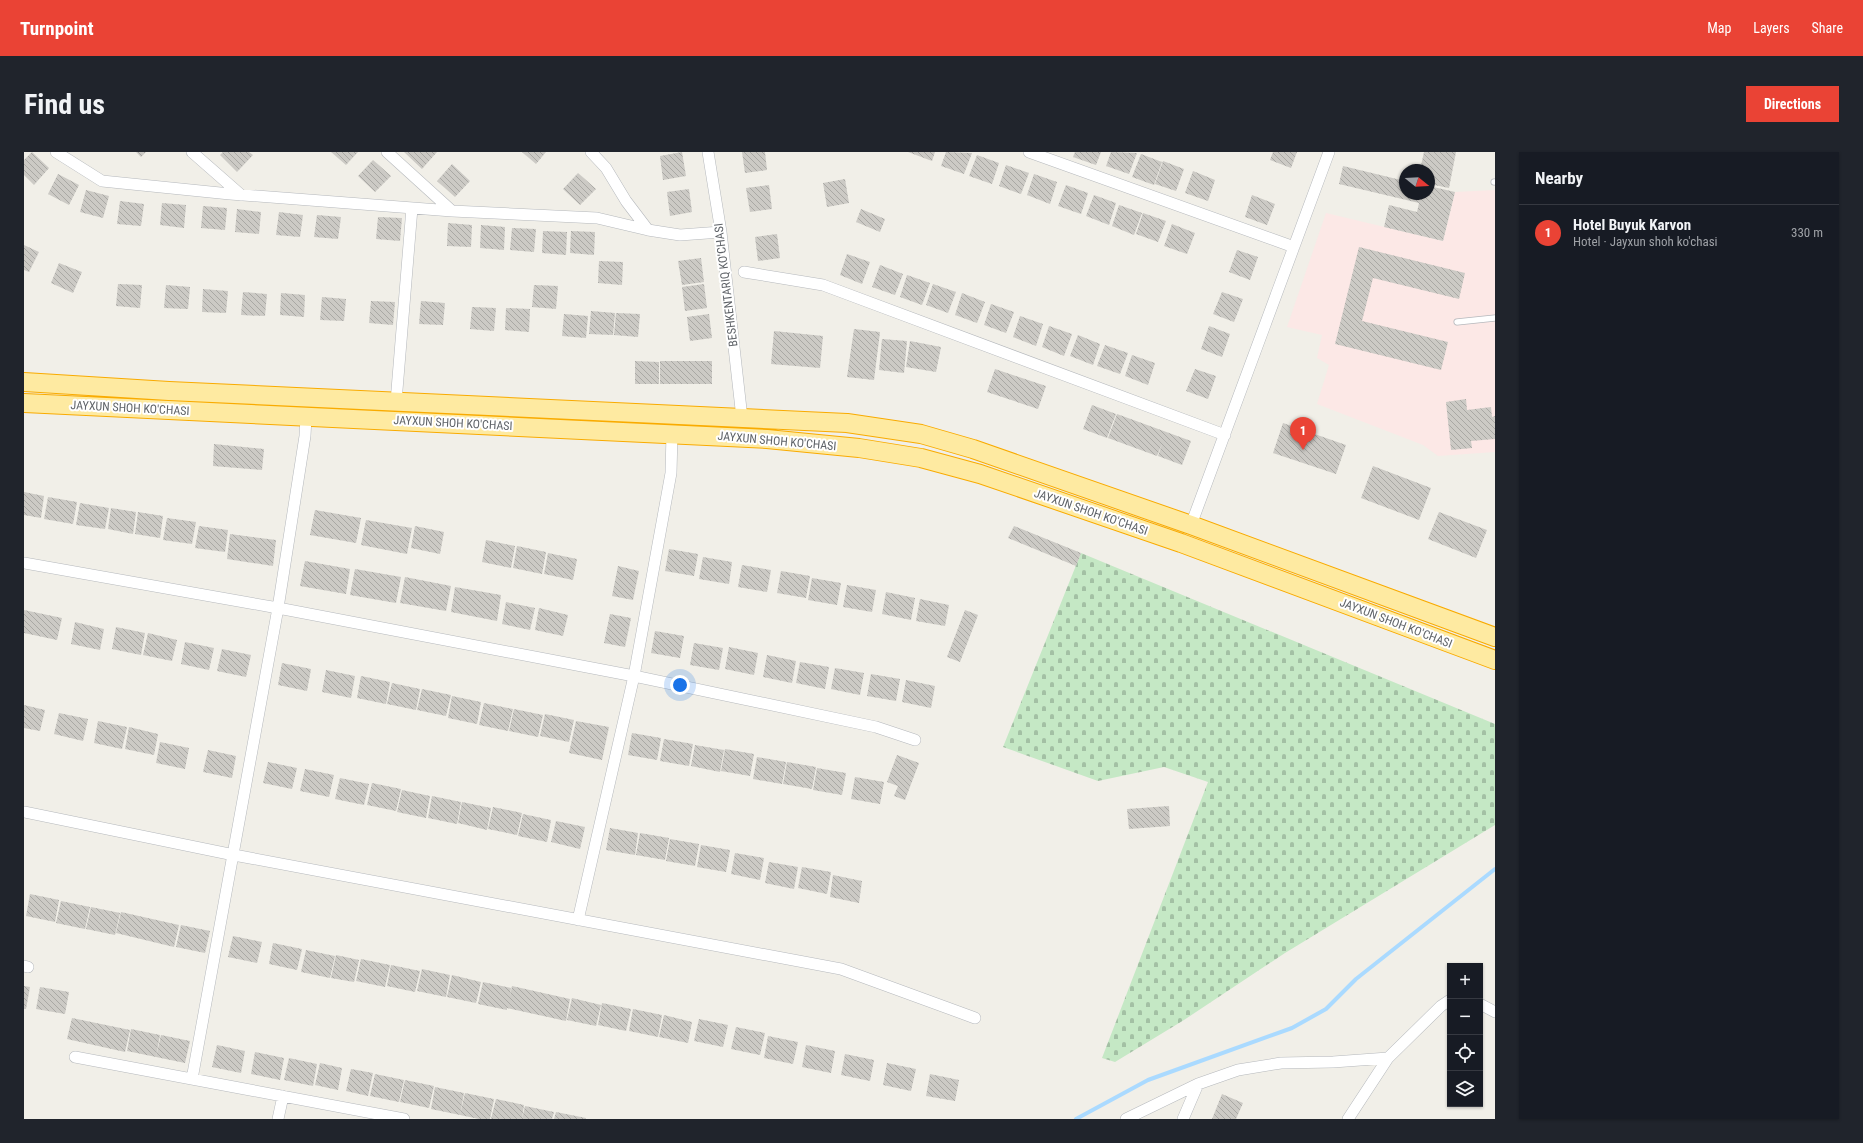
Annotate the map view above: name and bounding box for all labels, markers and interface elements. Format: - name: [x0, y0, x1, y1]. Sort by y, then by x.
- text: Turnpoint: [20, 17, 94, 40]
- text: Map: [1707, 20, 1731, 36]
- text: Layers: [1753, 20, 1790, 36]
- text: Share: [1812, 20, 1843, 36]
- button: Directions: [1746, 86, 1839, 122]
- text: Find us: [24, 88, 105, 121]
- north arrow: [1399, 164, 1435, 200]
- text: Nearby: [1535, 168, 1583, 188]
- text: Hotel Buyuk Karvon: [1573, 216, 1691, 234]
- street label: BESHKENTARIQ KO'CHASI: [711, 223, 741, 347]
- text: 1: [1545, 225, 1551, 240]
- text: 330 m: [1791, 225, 1823, 240]
- text: Hotel · Jayxun shoh ko'chasi: [1573, 234, 1718, 249]
- street label: JAYXUN SHOH KO'CHASI: [70, 398, 190, 418]
- street label: JAYXUN SHOH KO'CHASI: [393, 413, 513, 433]
- pin: 1: [1290, 417, 1316, 450]
- street label: JAYXUN SHOH KO'CHASI: [717, 429, 837, 453]
- street label: JAYXUN SHOH KO'CHASI: [1032, 486, 1150, 538]
- street label: JAYXUN SHOH KO'CHASI: [1338, 595, 1454, 651]
- your location: [670, 675, 690, 695]
- map controls: [1447, 963, 1483, 1107]
- button: +: [1447, 963, 1483, 999]
- button: −: [1447, 999, 1483, 1035]
- button: locate: [1447, 1035, 1483, 1071]
- button: layers: [1447, 1071, 1483, 1107]

